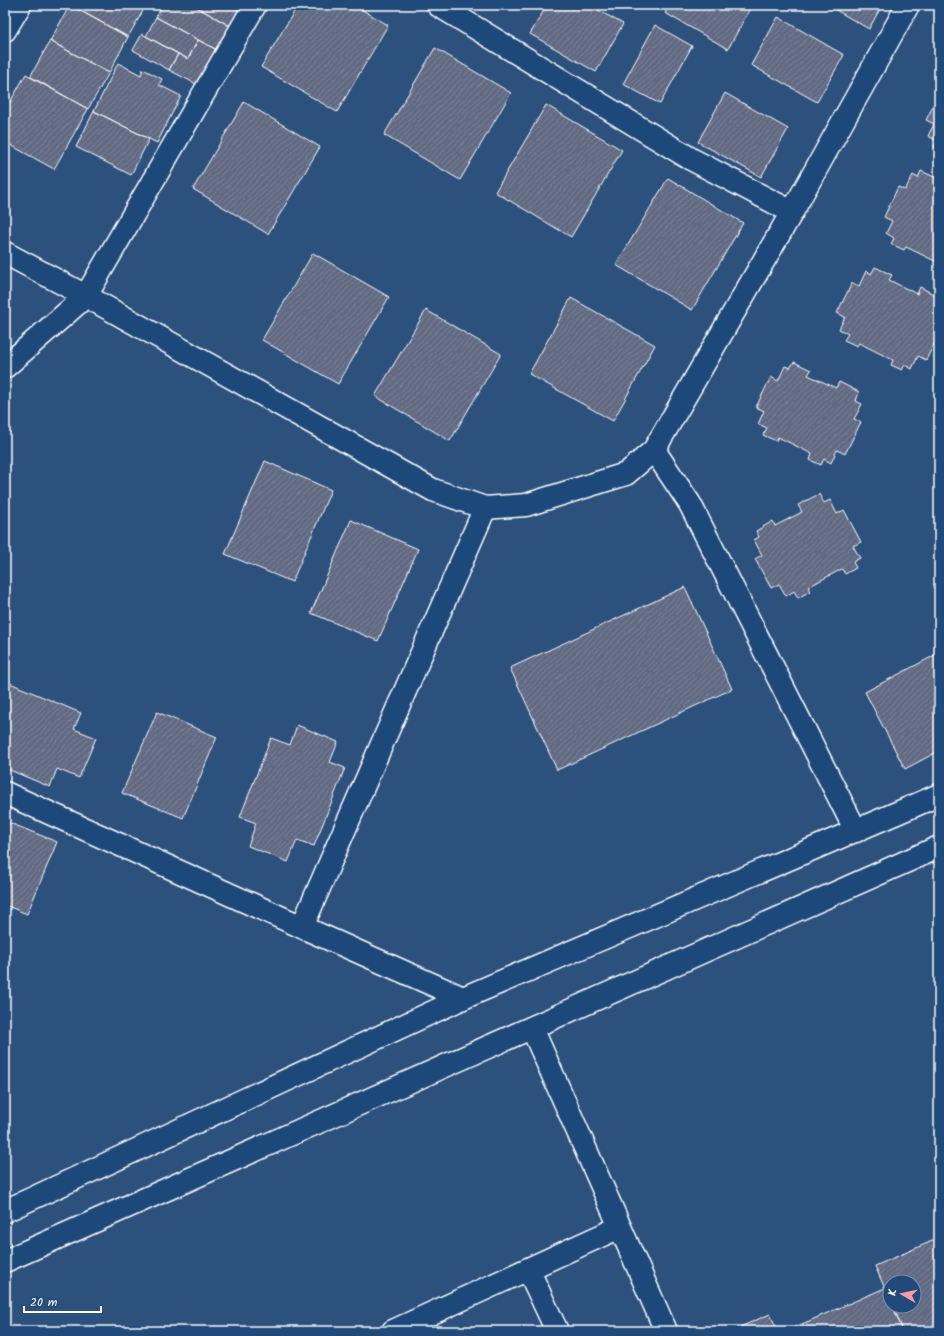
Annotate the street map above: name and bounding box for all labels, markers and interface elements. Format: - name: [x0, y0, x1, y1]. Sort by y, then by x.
- north arrow: [882, 1274, 922, 1314]
- scale bar: [24, 1288, 101, 1314]
- text: K: [884, 1288, 903, 1297]
- text: 20 m: [30, 1293, 58, 1312]

